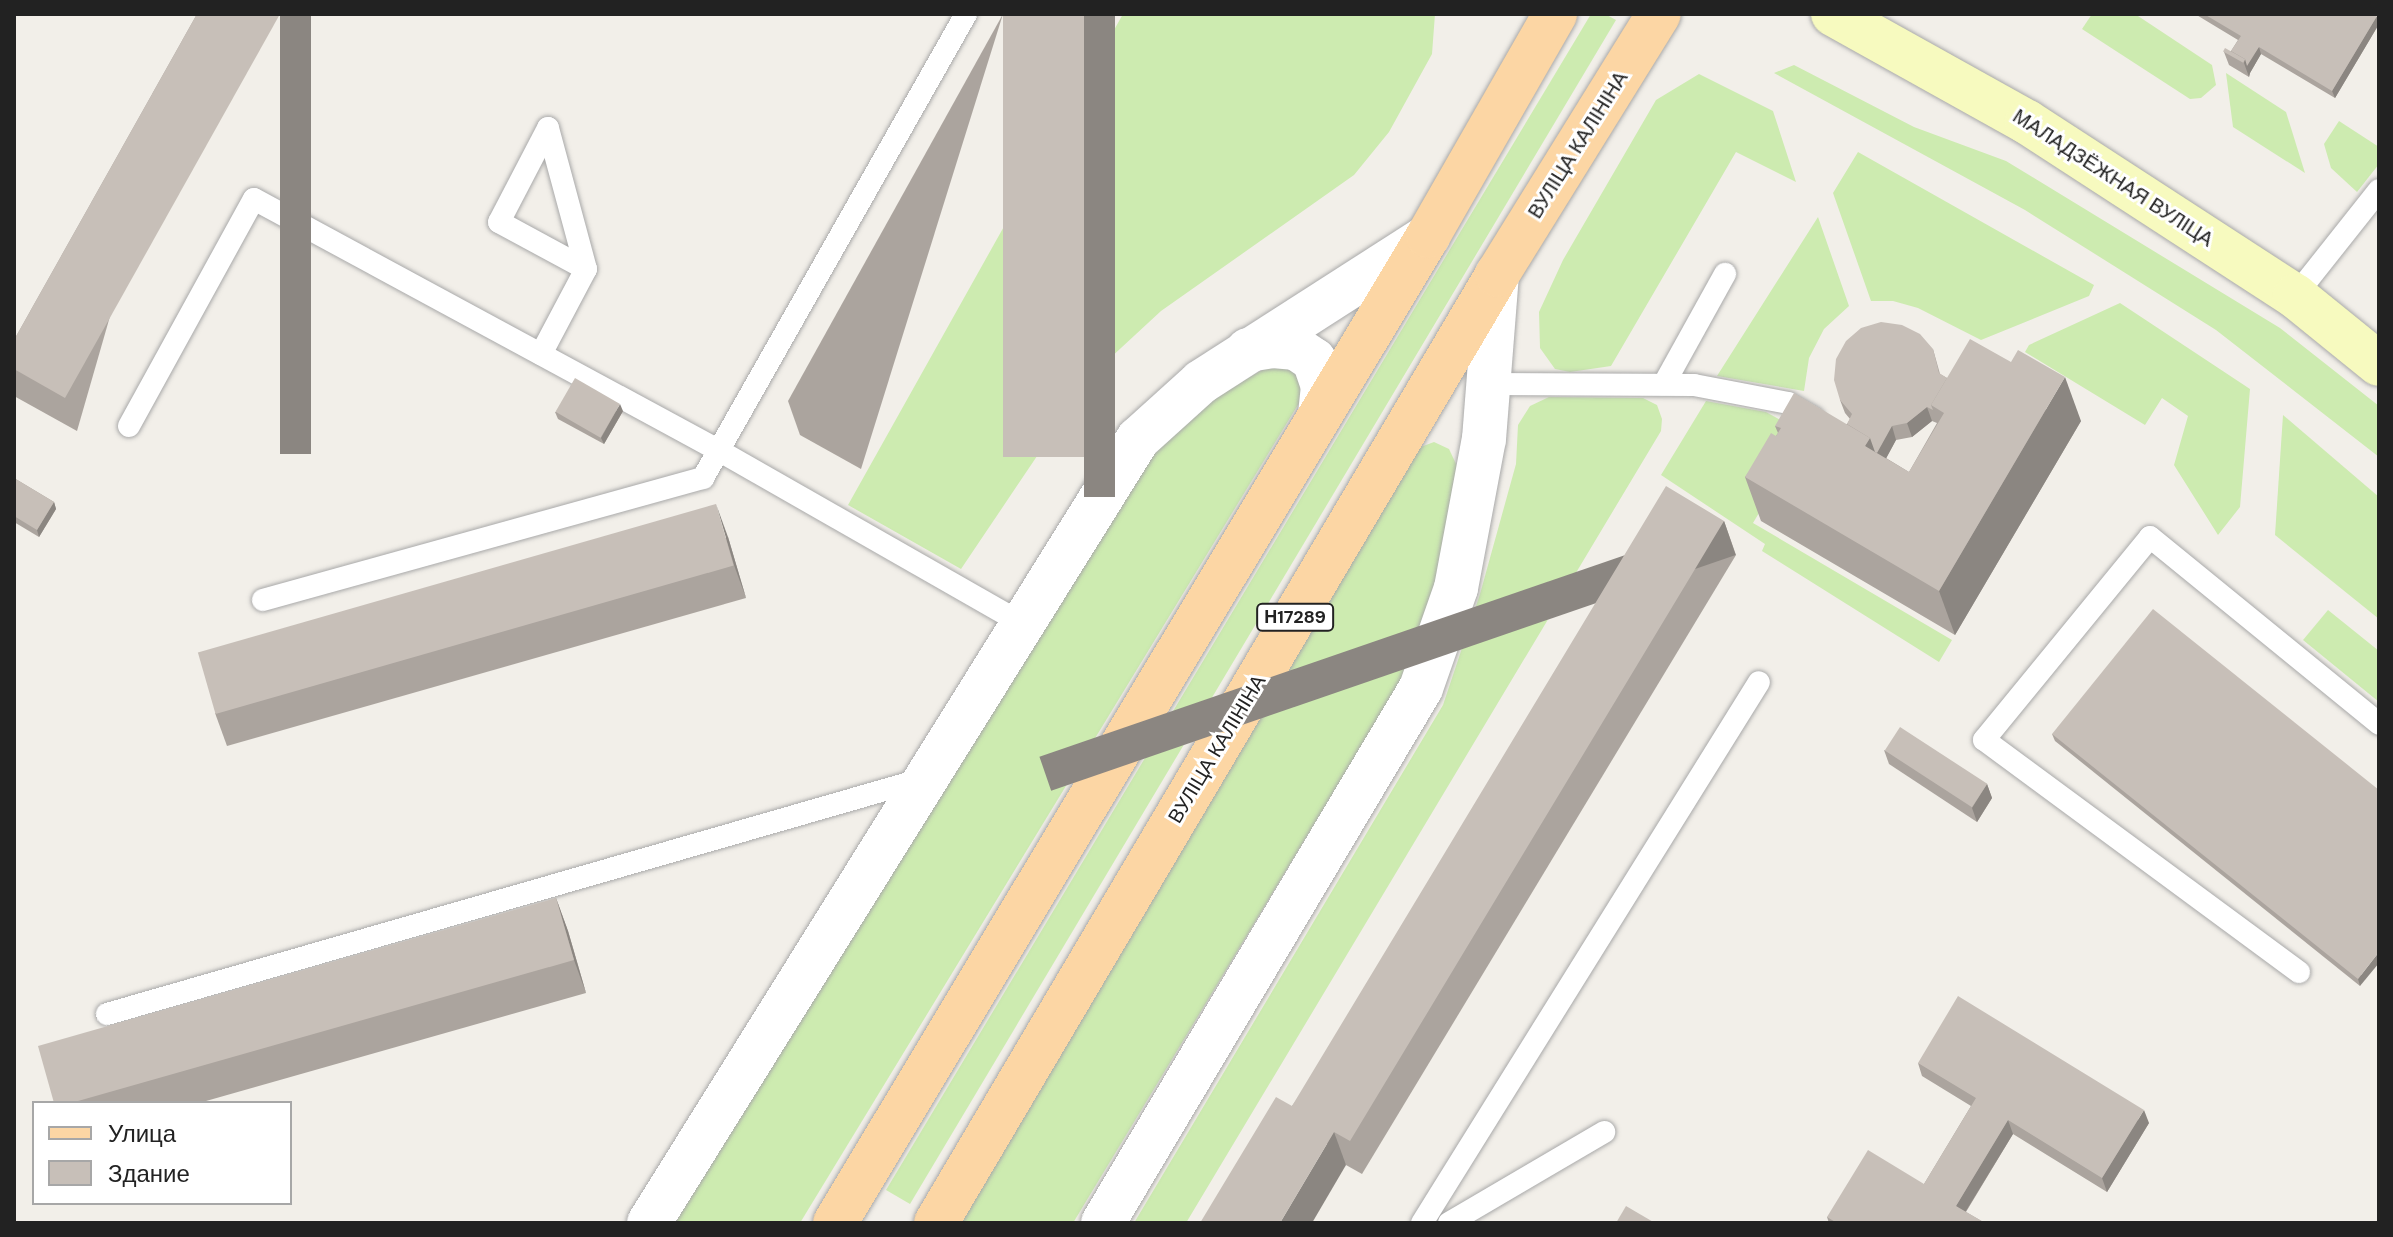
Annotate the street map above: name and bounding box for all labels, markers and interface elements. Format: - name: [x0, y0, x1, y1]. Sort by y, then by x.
- street label: ВУЛІЦА КАЛІНІНА: [1523, 67, 1633, 223]
- street label: МАЛАДЗЁЖНАЯ ВУЛІЦА: [2008, 104, 2218, 252]
- road number: Н17289: [1255, 603, 1335, 631]
- street label: ВУЛІЦА КАЛІНІНА: [1163, 670, 1271, 828]
- legend: [32, 1101, 292, 1205]
- text: Улица: [108, 1118, 176, 1149]
- text: Здание: [108, 1158, 190, 1189]

